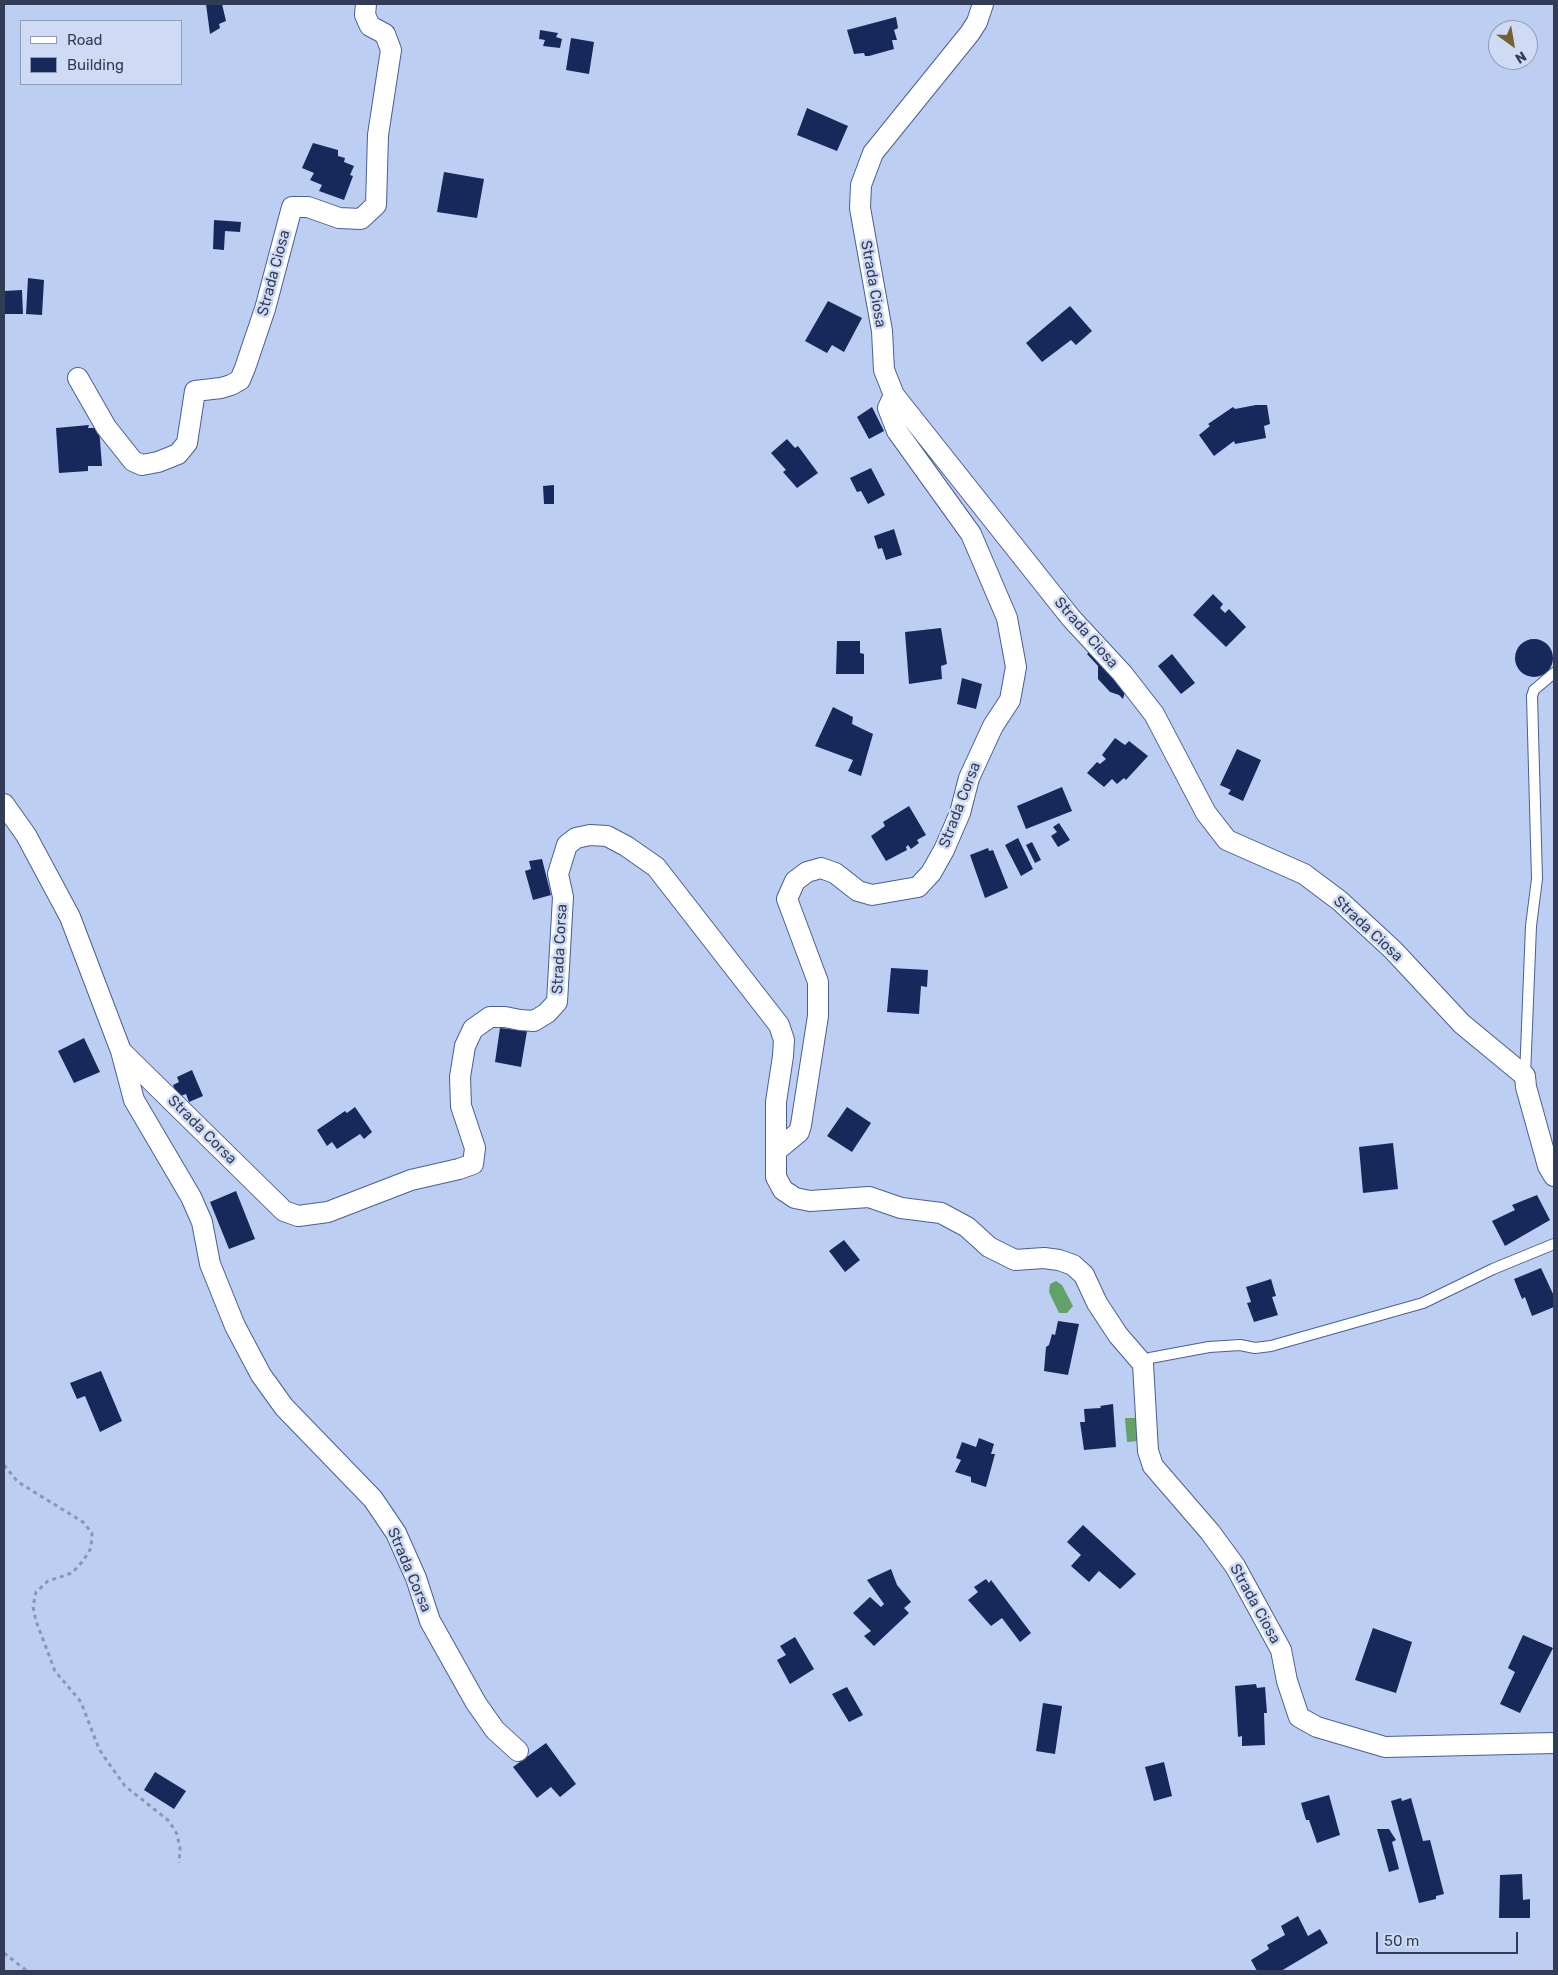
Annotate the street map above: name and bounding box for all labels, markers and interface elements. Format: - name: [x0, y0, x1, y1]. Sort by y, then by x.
- legend: [20, 20, 182, 85]
- north arrow: [1488, 20, 1538, 70]
- text: Road: [67, 31, 103, 49]
- text: N: [1512, 47, 1529, 67]
- text: Building: [67, 56, 124, 74]
- street label: Strada Ciosa: [254, 228, 294, 318]
- street label: Strada Ciosa: [856, 239, 890, 329]
- street label: Strada Ciosa: [1050, 594, 1122, 672]
- street label: Strada Corsa: [935, 760, 985, 850]
- street label: Strada Ciosa: [1330, 892, 1406, 966]
- street label: Strada Corsa: [549, 904, 571, 994]
- street label: Strada Corsa: [164, 1092, 240, 1168]
- street label: Strada Corsa: [383, 1525, 435, 1615]
- street label: Strada Ciosa: [1226, 1561, 1284, 1647]
- scale bar: [1378, 1922, 1520, 1954]
- text: 50 m: [1384, 1932, 1419, 1950]

